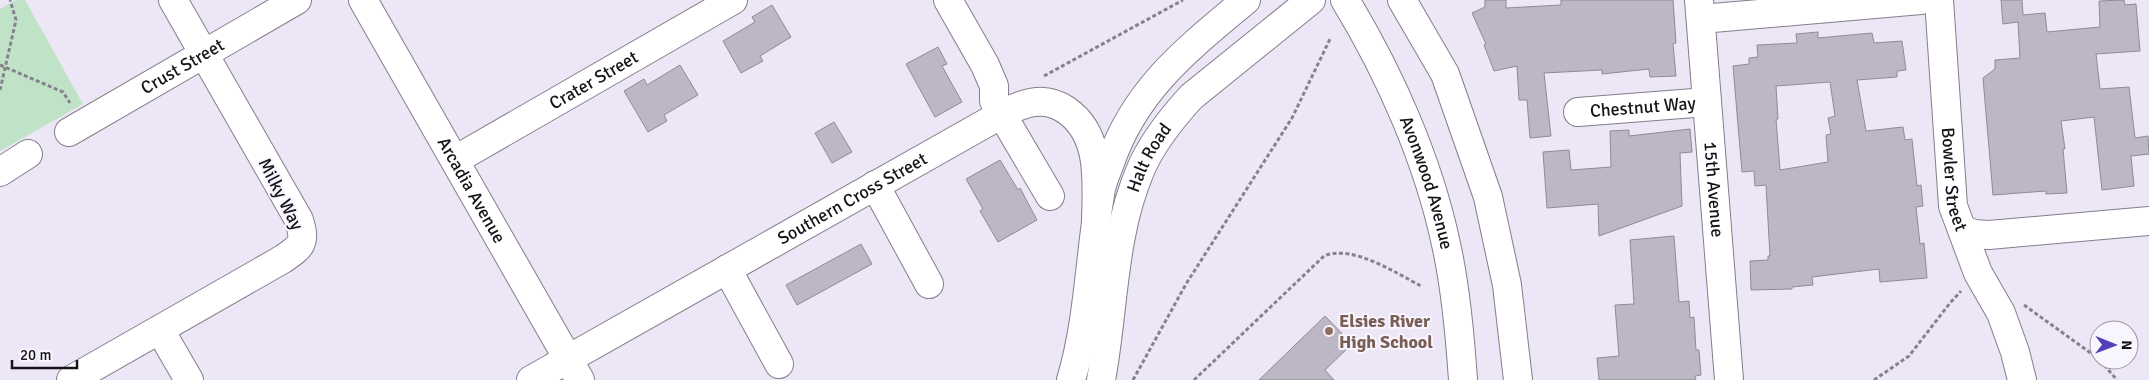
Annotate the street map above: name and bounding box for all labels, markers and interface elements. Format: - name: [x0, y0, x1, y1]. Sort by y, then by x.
- street label: Crust Street: [137, 34, 228, 99]
- street label: Crater Street: [545, 46, 642, 114]
- street label: Chestnut Way: [1589, 92, 1697, 122]
- street label: Avonwood Avenue: [1395, 113, 1458, 252]
- street label: Halt Road: [1122, 119, 1176, 195]
- street label: Bowler Street: [1937, 127, 1972, 234]
- street label: Arcadia Avenue: [433, 133, 511, 247]
- street label: 15th Avenue: [1699, 141, 1729, 238]
- street label: Southern Cross Street: [774, 148, 931, 249]
- street label: Milky Way: [253, 154, 309, 234]
- place label: Elsies River High School: [1339, 310, 1433, 353]
- north arrow: [2089, 320, 2139, 370]
- marker: Elsies River High School: [1323, 325, 1335, 337]
- scale bar: [12, 338, 78, 370]
- text: N: [2118, 340, 2135, 350]
- text: 20 m: [20, 346, 51, 364]

